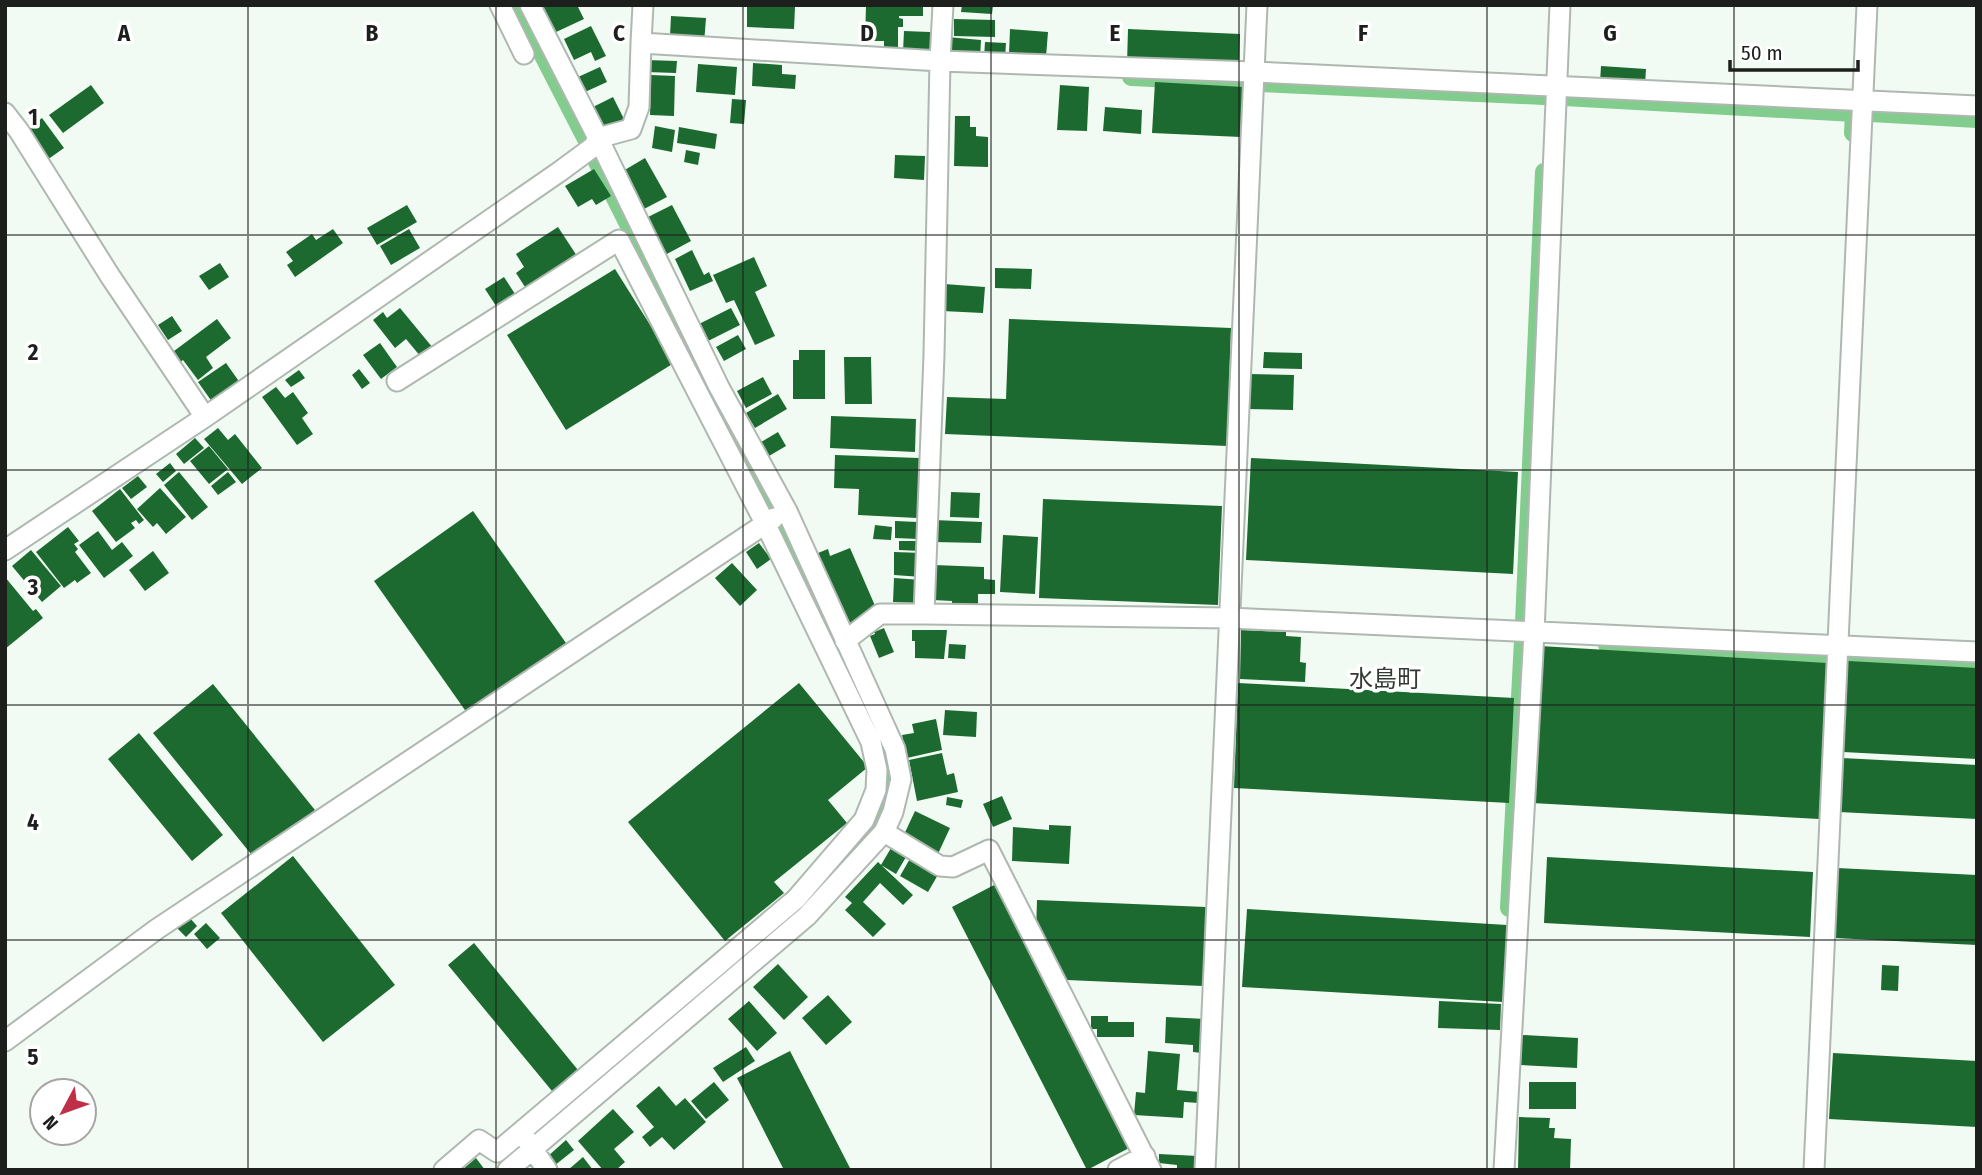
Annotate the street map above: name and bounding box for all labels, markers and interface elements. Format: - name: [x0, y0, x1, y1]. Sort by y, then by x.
- text: A: [117, 19, 131, 47]
- text: B: [366, 19, 379, 47]
- text: C: [613, 19, 625, 47]
- text: D: [860, 19, 874, 47]
- text: E: [1110, 19, 1121, 47]
- text: F: [1358, 19, 1368, 47]
- text: G: [1603, 19, 1617, 47]
- scale bar: [1730, 28, 1858, 72]
- text: 50 m: [1741, 40, 1783, 66]
- text: 1: [28, 103, 38, 131]
- text: 2: [27, 338, 39, 366]
- text: 3: [27, 573, 39, 601]
- district label: 水島町: [1349, 665, 1421, 693]
- text: 4: [27, 808, 39, 836]
- text: 5: [27, 1043, 39, 1071]
- north arrow: [28, 1077, 98, 1147]
- text: N: [38, 1111, 63, 1135]

